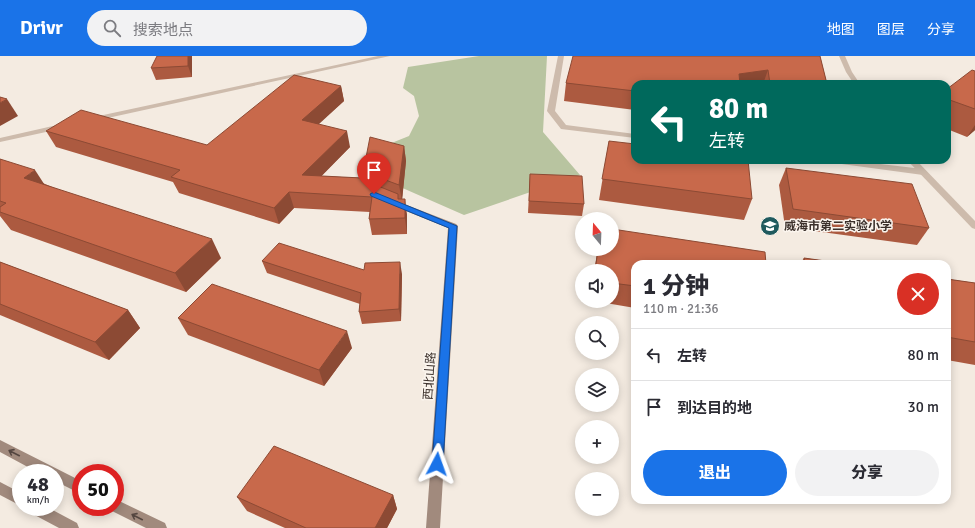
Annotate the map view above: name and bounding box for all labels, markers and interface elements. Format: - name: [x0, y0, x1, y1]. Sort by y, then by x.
- search box: [87, 10, 367, 46]
- text: Drivr: [20, 16, 63, 40]
- icon: search: [101, 17, 123, 39]
- text: 搜索地点: [133, 21, 193, 39]
- text: 地图: [827, 21, 855, 38]
- text: 图层: [877, 21, 905, 38]
- text: 分享: [927, 21, 955, 38]
- text: 80 m: [709, 92, 768, 126]
- icon: left: [643, 96, 695, 148]
- text: 左转: [709, 130, 745, 152]
- pin: [357, 153, 391, 194]
- icon: arrive: [363, 159, 385, 181]
- north arrow: [575, 212, 619, 256]
- map controls: [575, 212, 619, 516]
- school or university icon: 威海市第二实验小学: [759, 215, 781, 237]
- place label: 威海市第二实验小学: [784, 219, 892, 234]
- button: sound: [575, 264, 619, 308]
- text: 1 分钟: [643, 271, 709, 301]
- button: close: [897, 273, 939, 315]
- text: 110 m · 21:36: [643, 301, 719, 317]
- button: search: [575, 316, 619, 360]
- icon: left: [643, 344, 665, 366]
- text: 80 m: [908, 346, 939, 364]
- text: 左转: [677, 347, 707, 365]
- street label: 西北山路: [421, 352, 439, 400]
- button: layers: [575, 368, 619, 412]
- icon: arrive: [643, 396, 665, 418]
- text: 30 m: [908, 398, 939, 416]
- text: 到达目的地: [677, 399, 752, 417]
- button: +: [575, 420, 619, 464]
- position arrow: [416, 443, 458, 485]
- one-way arrow: [8, 449, 20, 456]
- button: 退出: [643, 450, 787, 496]
- button: 分享: [795, 450, 939, 496]
- speed limit sign: 50: [72, 464, 124, 516]
- text: 48: [27, 472, 49, 497]
- button: −: [575, 472, 619, 516]
- text: km/h: [27, 494, 49, 506]
- one-way arrow: [132, 512, 144, 520]

